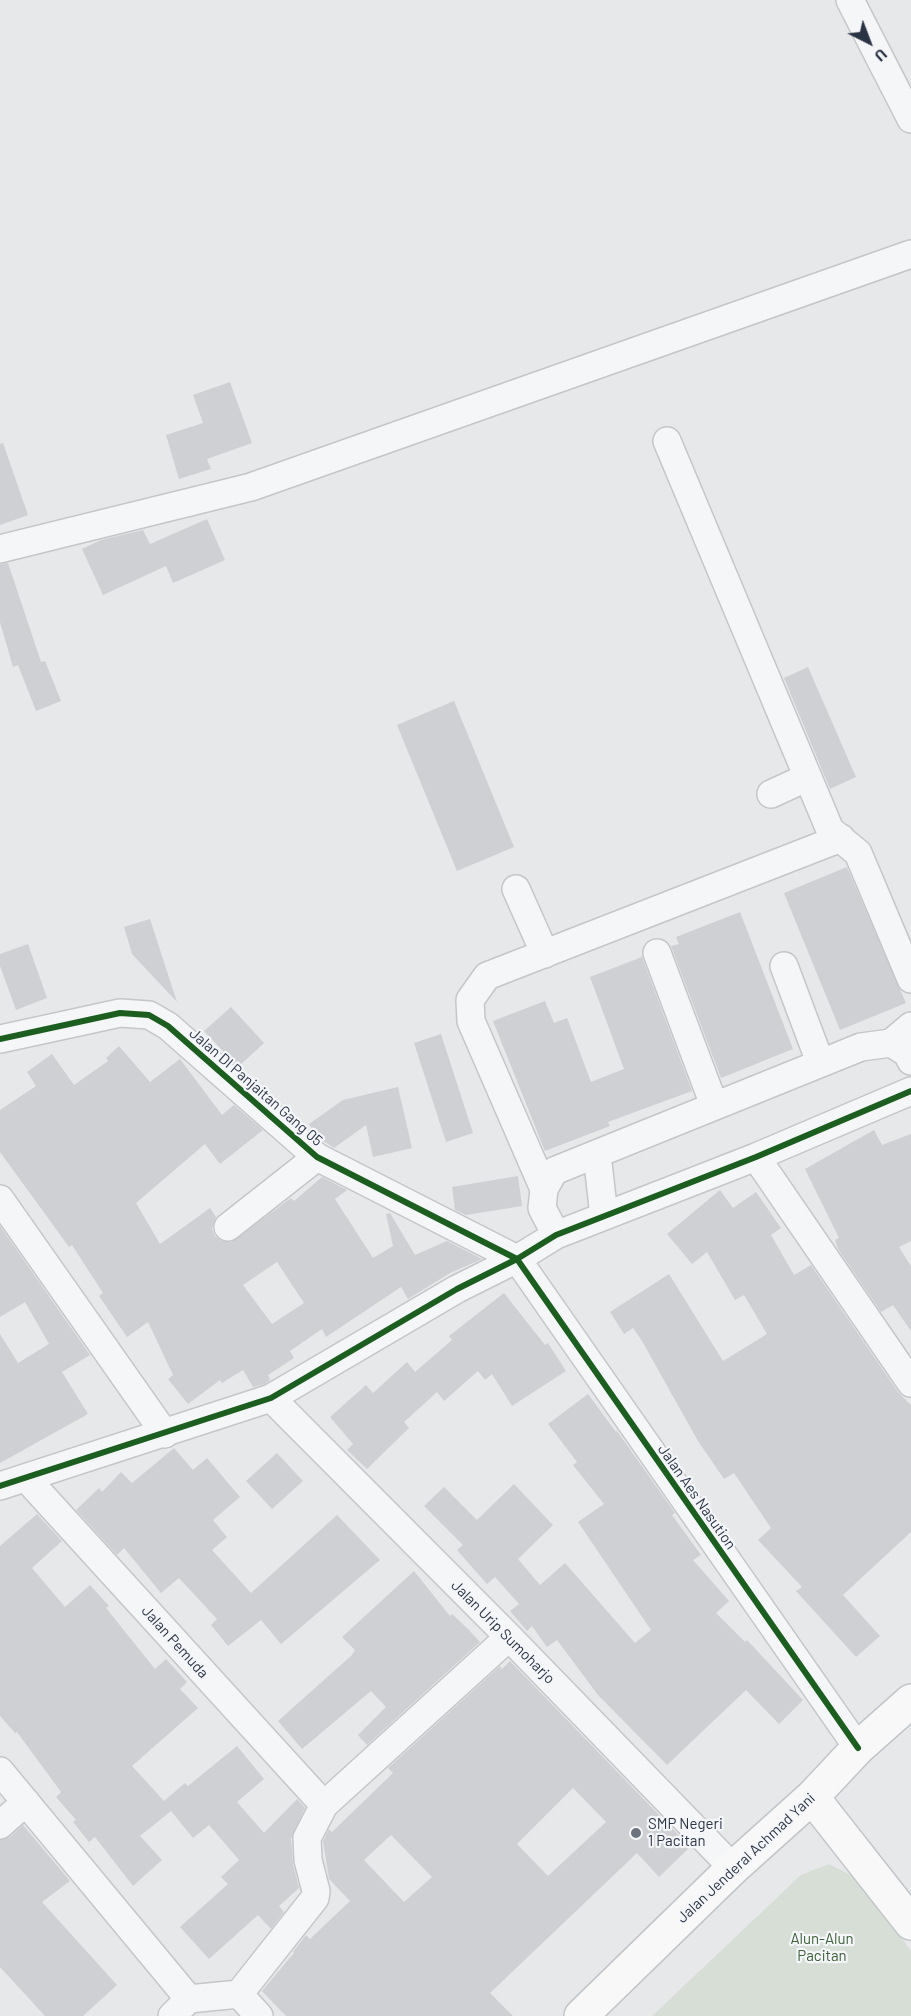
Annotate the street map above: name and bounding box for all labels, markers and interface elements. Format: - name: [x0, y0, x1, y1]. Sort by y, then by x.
- north arrow: [839, 12, 899, 72]
- text: U: [871, 45, 891, 66]
- street label: Jalan DI Panjaitan Gang 05: [186, 1024, 326, 1150]
- street label: Jalan Aes Nasution: [654, 1441, 740, 1553]
- street label: Jalan Urip Sumoharjo: [447, 1576, 559, 1688]
- street label: Jalan Pemuda: [138, 1602, 212, 1682]
- street label: Jalan Jenderal Achmad Yani: [673, 1789, 819, 1927]
- place label: SMP Negeri 1 Pacitan: [648, 1815, 723, 1850]
- marker: SMP Negeri 1 Pacitan: [629, 1826, 643, 1840]
- park label: Alun-Alun Pacitan: [790, 1930, 854, 1965]

